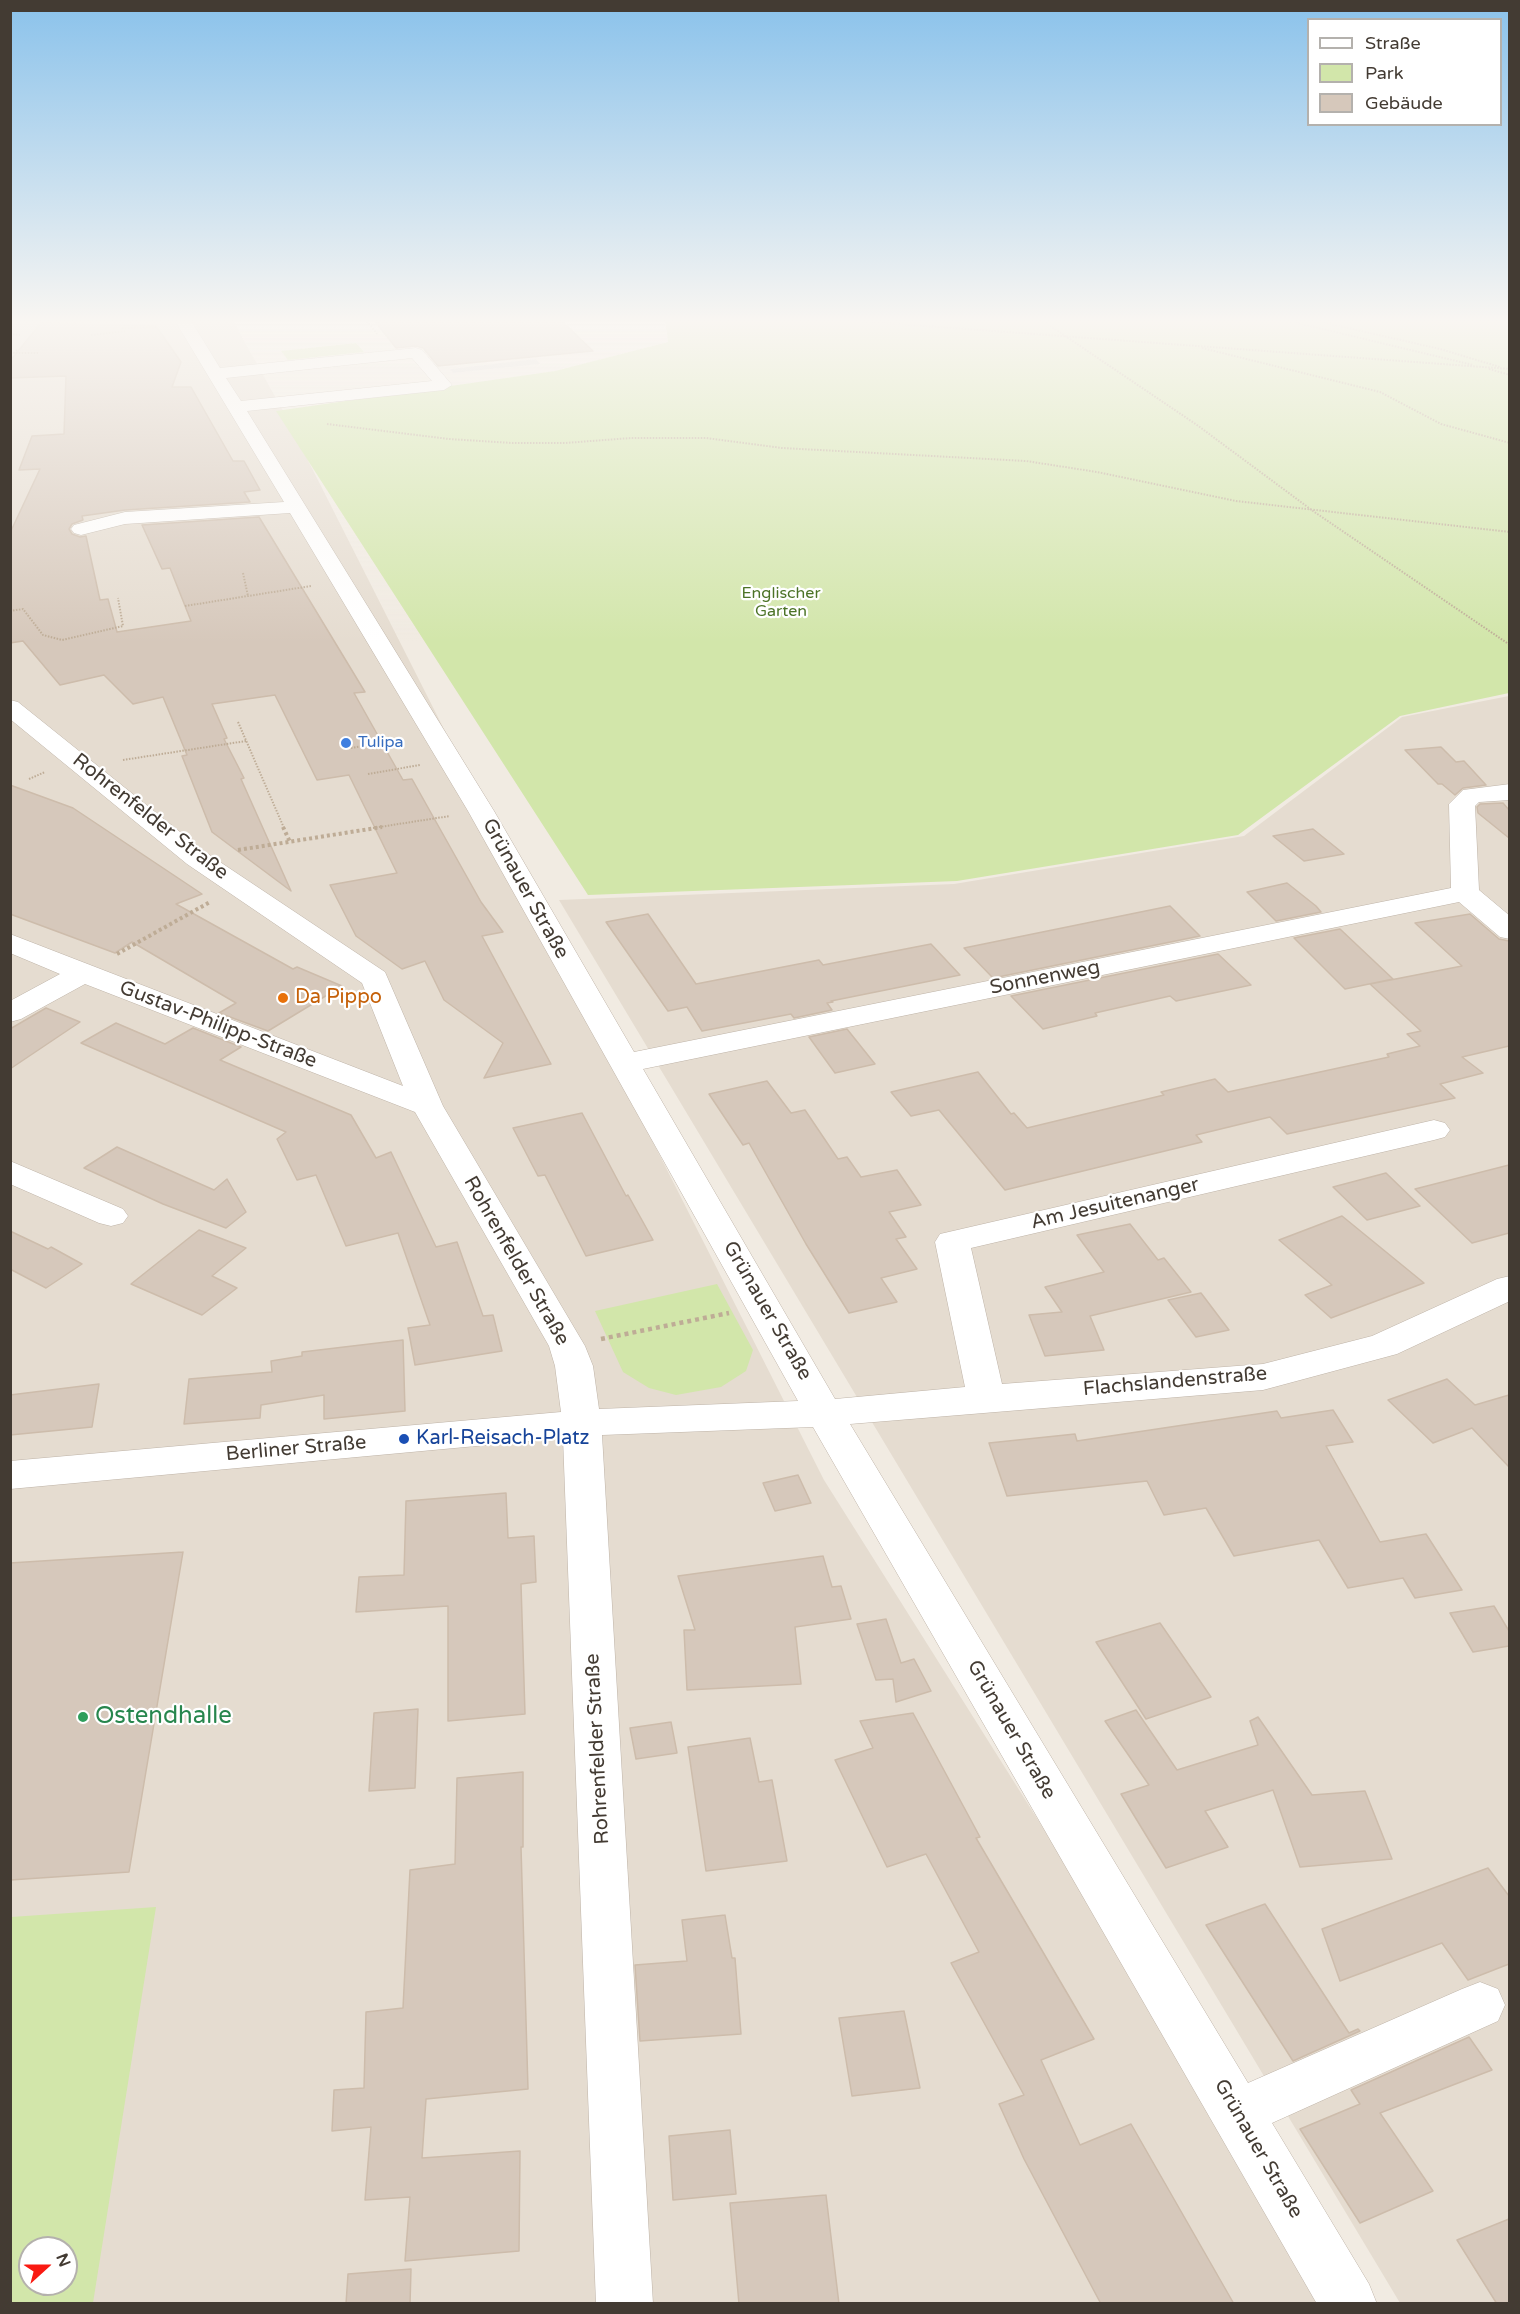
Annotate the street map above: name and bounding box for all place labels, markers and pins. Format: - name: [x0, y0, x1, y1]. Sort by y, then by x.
- place label: Tulipa: [358, 733, 404, 753]
- marker: Tulipa: [339, 736, 353, 750]
- place label: Da Pippo: [295, 986, 382, 1010]
- marker: Da Pippo: [276, 991, 290, 1005]
- place label: Karl-Reisach-Platz: [416, 1427, 590, 1451]
- marker: Karl-Reisach-Platz: [397, 1432, 411, 1446]
- place label: Ostendhalle: [95, 1703, 232, 1731]
- marker: Ostendhalle: [76, 1710, 90, 1724]

